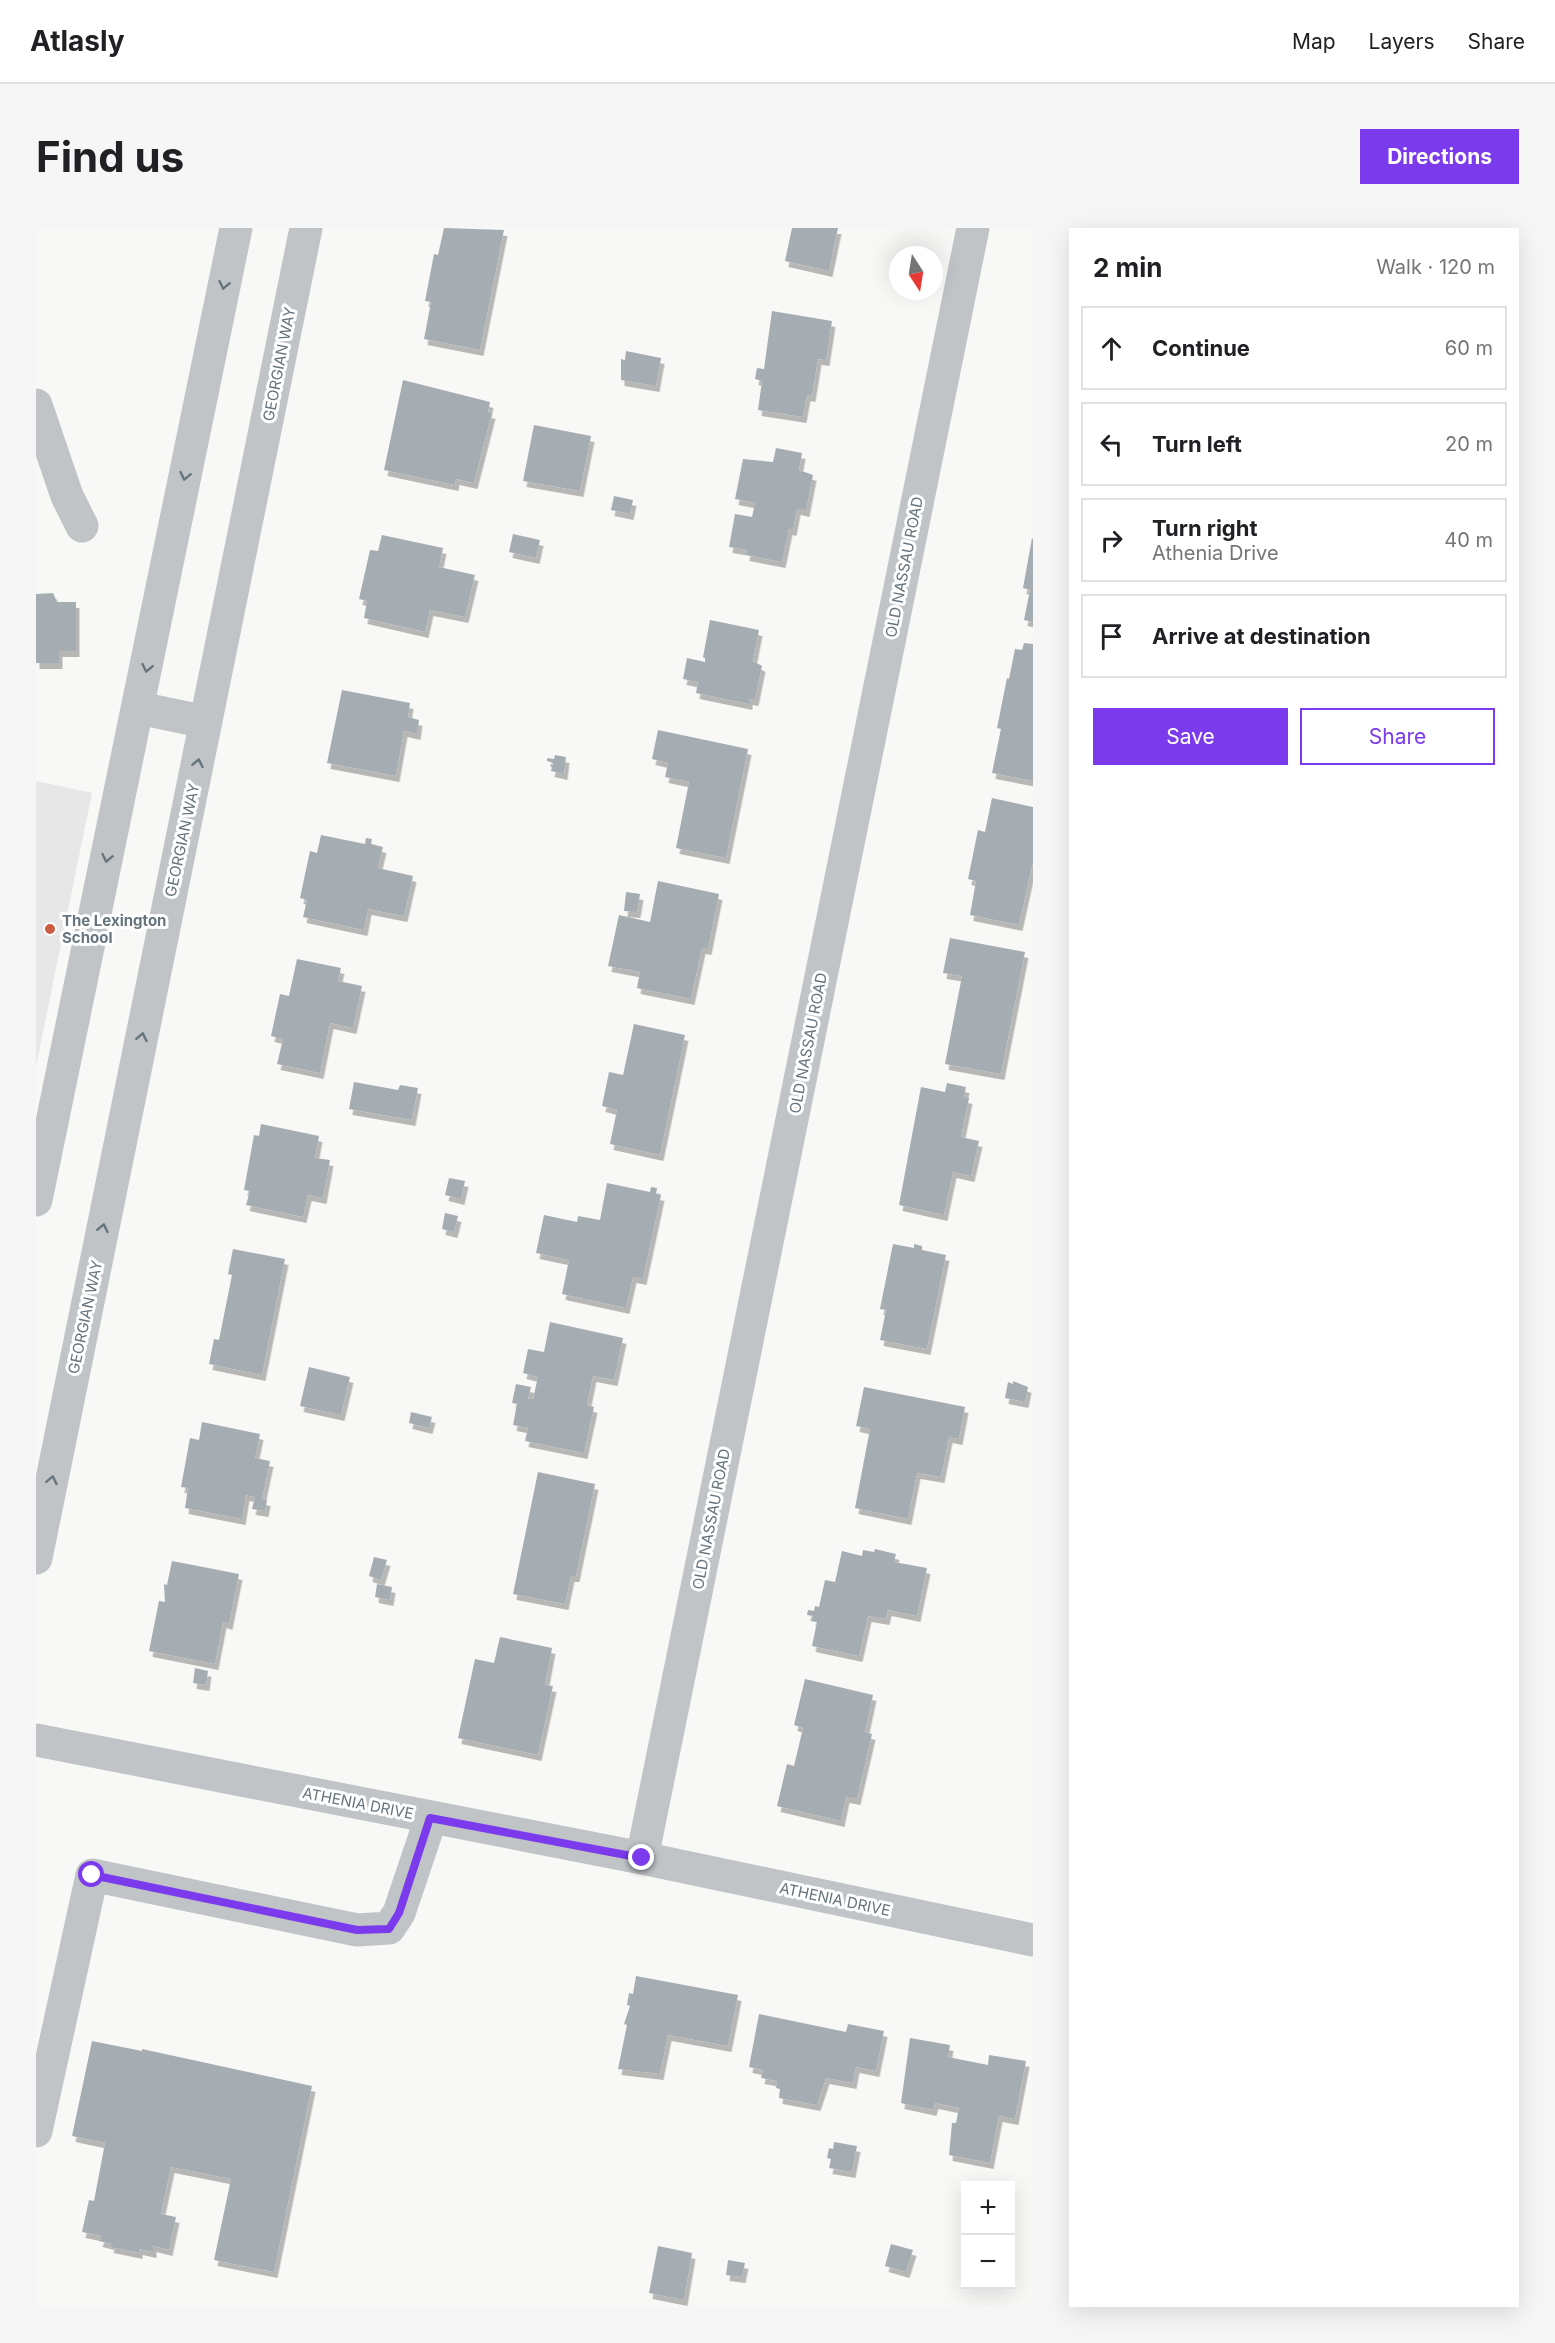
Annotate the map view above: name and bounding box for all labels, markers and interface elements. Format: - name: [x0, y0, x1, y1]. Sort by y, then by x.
- text: Atlasly: [30, 24, 125, 58]
- text: Map: [1292, 29, 1336, 54]
- text: Layers: [1369, 29, 1435, 54]
- text: Share: [1468, 29, 1525, 54]
- button: Directions: [1360, 129, 1519, 184]
- text: Find us: [36, 131, 184, 182]
- north arrow: [889, 246, 943, 300]
- text: 2 min: [1093, 252, 1163, 283]
- text: Walk · 120 m: [1376, 255, 1495, 279]
- one-way arrow: [218, 280, 231, 290]
- street label: GEORGIAN WAY: [259, 305, 299, 423]
- icon: ahead: [1095, 332, 1128, 365]
- text: Continue: [1152, 335, 1250, 361]
- text: 60 m: [1445, 336, 1493, 360]
- icon: left: [1095, 428, 1128, 461]
- text: Turn left: [1152, 431, 1242, 457]
- text: 20 m: [1445, 432, 1493, 456]
- one-way arrow: [179, 471, 192, 481]
- street label: OLD NASSAU ROAD: [881, 495, 927, 639]
- text: Turn right: [1152, 515, 1258, 541]
- icon: right: [1095, 524, 1128, 557]
- text: 40 m: [1444, 528, 1493, 552]
- text: Athenia Drive: [1152, 541, 1279, 565]
- icon: arrive: [1095, 620, 1128, 653]
- text: Arrive at destination: [1152, 623, 1371, 649]
- one-way arrow: [141, 662, 154, 672]
- button: Save: [1093, 708, 1288, 765]
- button: Share: [1300, 708, 1495, 765]
- one-way arrow: [191, 758, 204, 768]
- street label: GEORGIAN WAY: [161, 781, 203, 899]
- one-way arrow: [101, 853, 114, 863]
- place label: The Lexington School: [62, 911, 166, 947]
- marker: The Lexington School: [43, 922, 57, 936]
- street label: OLD NASSAU ROAD: [785, 971, 831, 1115]
- one-way arrow: [135, 1032, 148, 1042]
- one-way arrow: [96, 1223, 109, 1233]
- street label: GEORGIAN WAY: [64, 1258, 106, 1376]
- street label: OLD NASSAU ROAD: [688, 1447, 734, 1591]
- one-way arrow: [45, 1476, 58, 1486]
- street label: ATHENIA DRIVE: [301, 1783, 415, 1823]
- route end: [628, 1844, 654, 1870]
- route start: [78, 1861, 104, 1887]
- street label: ATHENIA DRIVE: [778, 1878, 892, 1920]
- map controls: [961, 2181, 1015, 2289]
- button: +: [961, 2181, 1015, 2235]
- button: −: [961, 2235, 1015, 2289]

